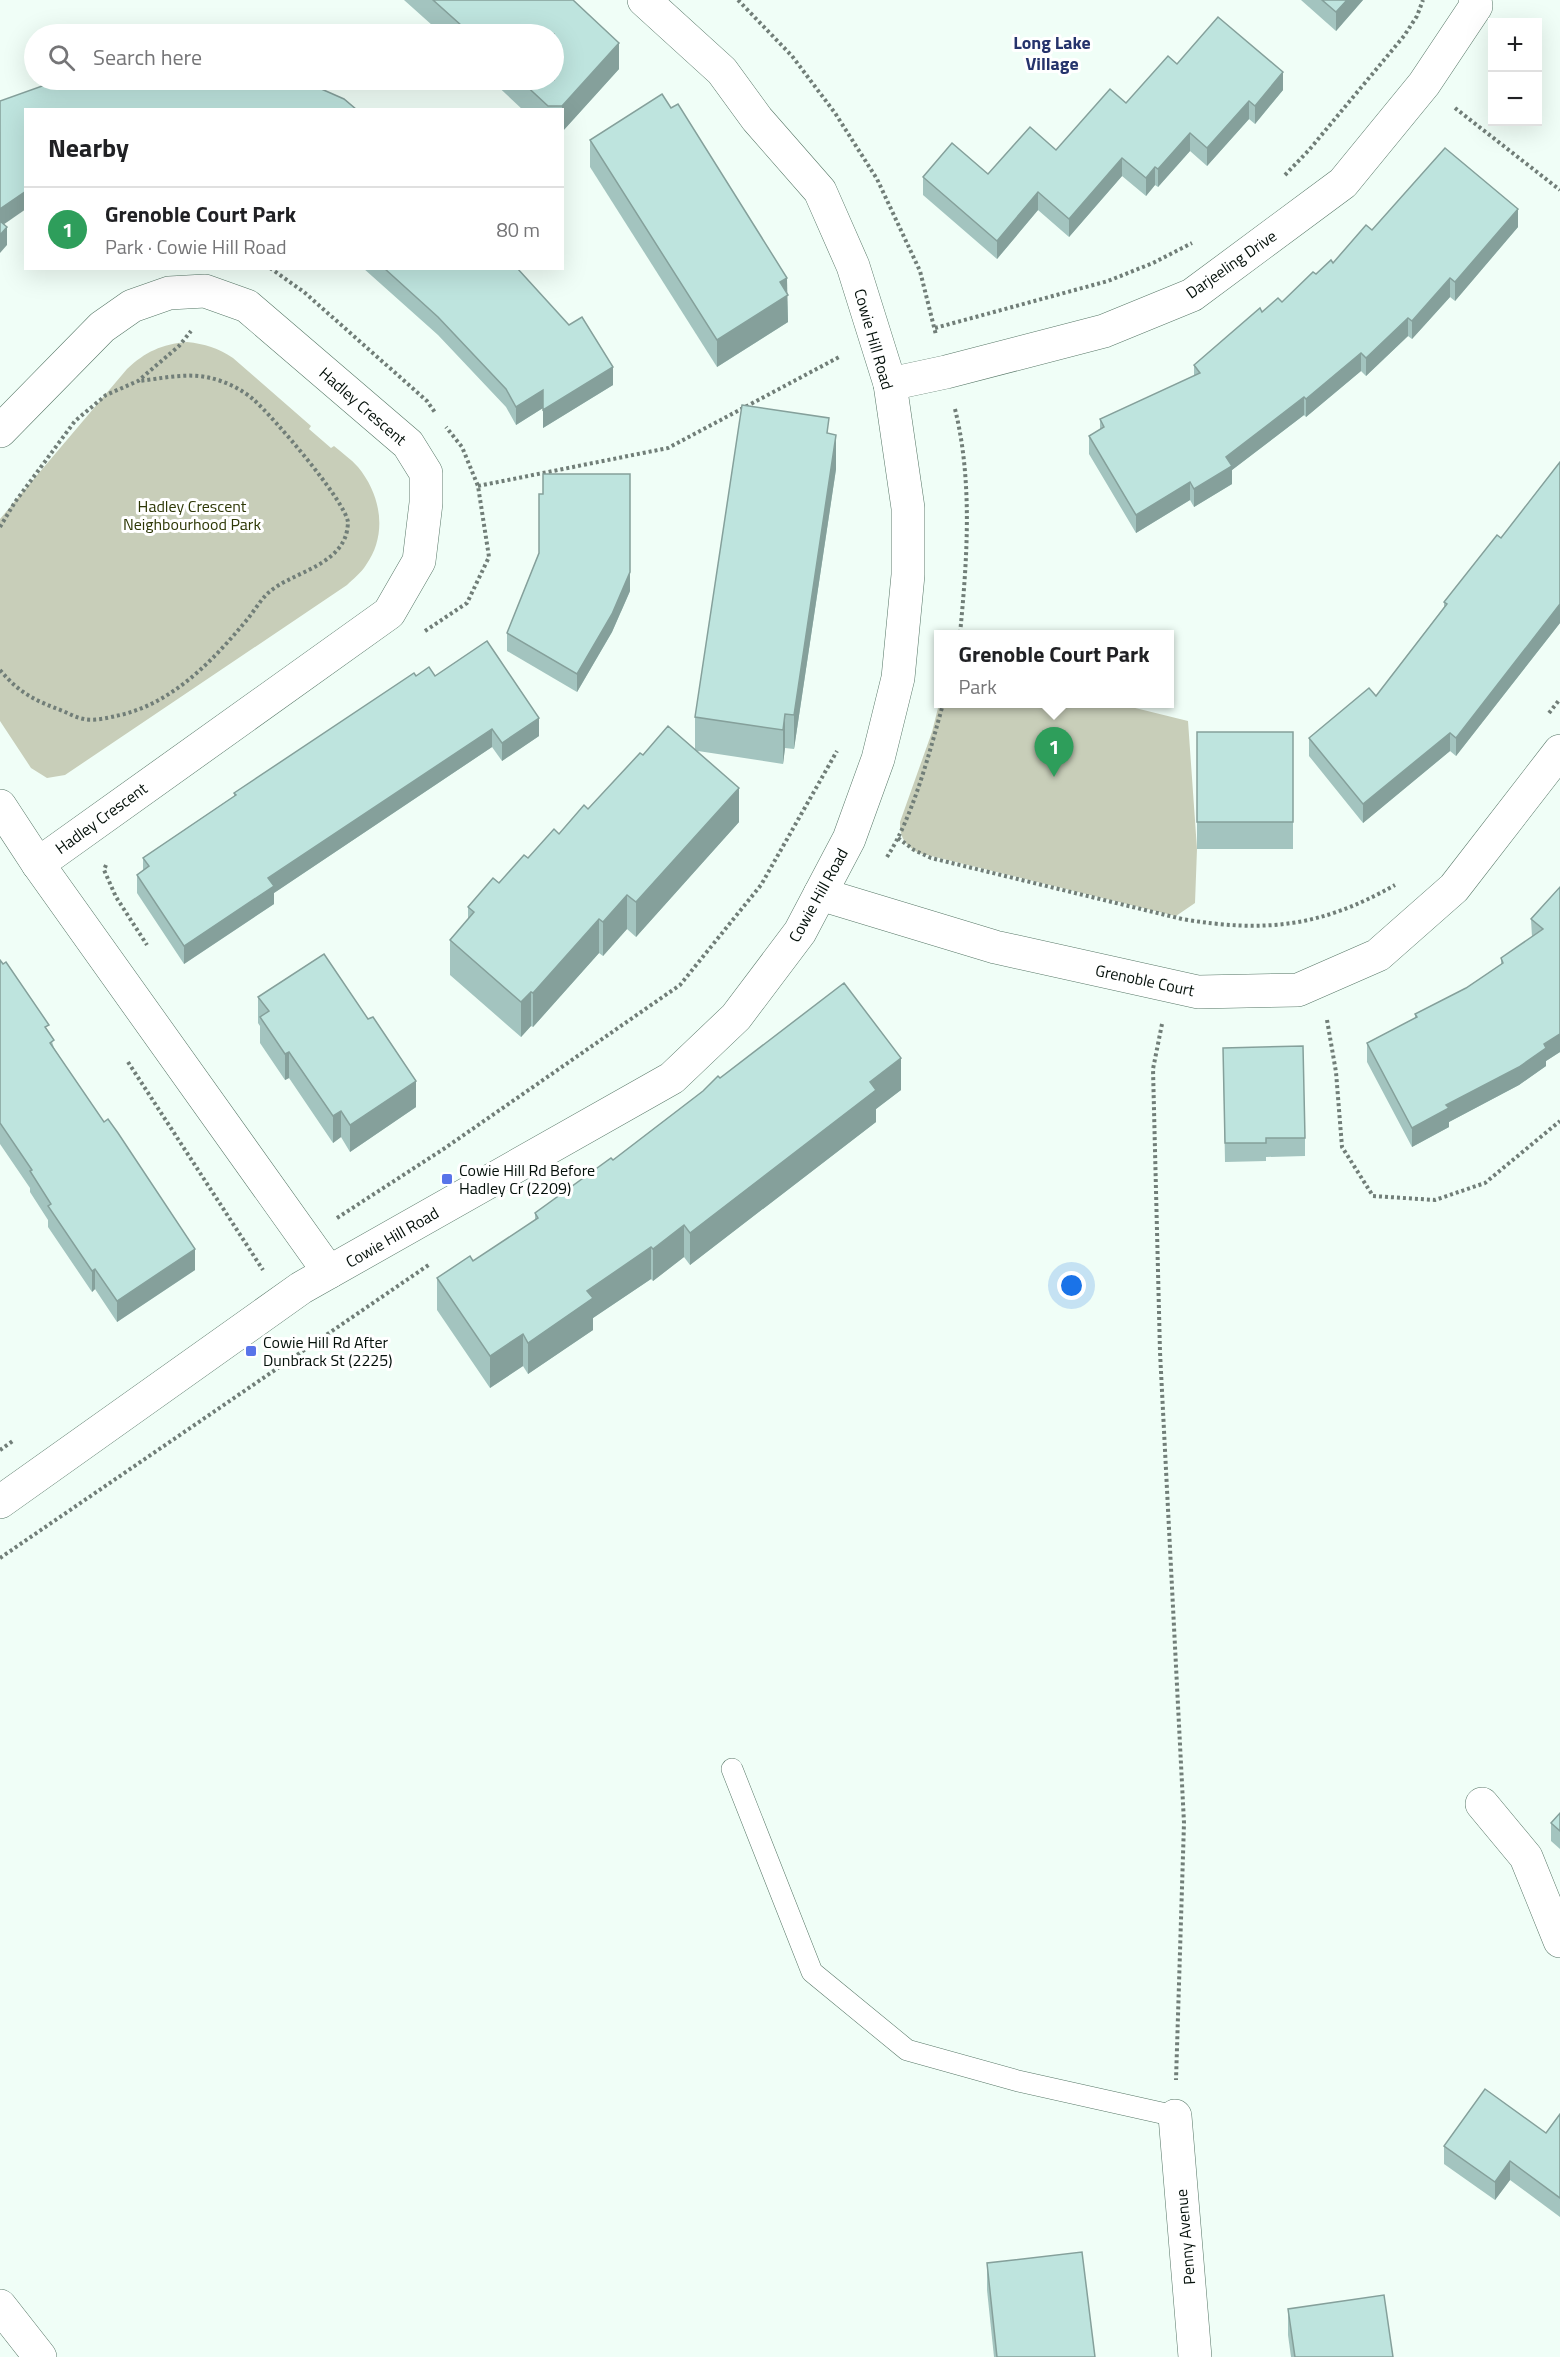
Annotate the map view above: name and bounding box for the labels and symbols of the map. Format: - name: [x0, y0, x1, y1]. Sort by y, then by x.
- district label: Long Lake Village: [1013, 29, 1091, 77]
- street label: Darjeeling Drive: [1181, 224, 1281, 304]
- street label: Cowie Hill Road: [848, 286, 900, 392]
- street label: Hadley Crescent: [314, 361, 412, 451]
- park label: Hadley Crescent Neighbourhood Park: [123, 494, 261, 536]
- pin: 1: [1034, 728, 1074, 777]
- street label: Hadley Crescent: [50, 776, 152, 860]
- street label: Cowie Hill Road: [782, 844, 854, 946]
- street label: Grenoble Court: [1093, 958, 1197, 1002]
- place label: Cowie Hill Rd Before Hadley Cr (2209): [459, 1158, 595, 1200]
- marker: Cowie Hill Rd Before Hadley Cr (2209): [440, 1172, 454, 1186]
- street label: Cowie Hill Road: [341, 1201, 443, 1273]
- your location: [1057, 1271, 1086, 1300]
- place label: Cowie Hill Rd After Dunbrack St (2225): [263, 1330, 393, 1372]
- marker: Cowie Hill Rd After Dunbrack St (2225): [244, 1344, 258, 1358]
- street label: Penny Avenue: [1169, 2188, 1201, 2286]

